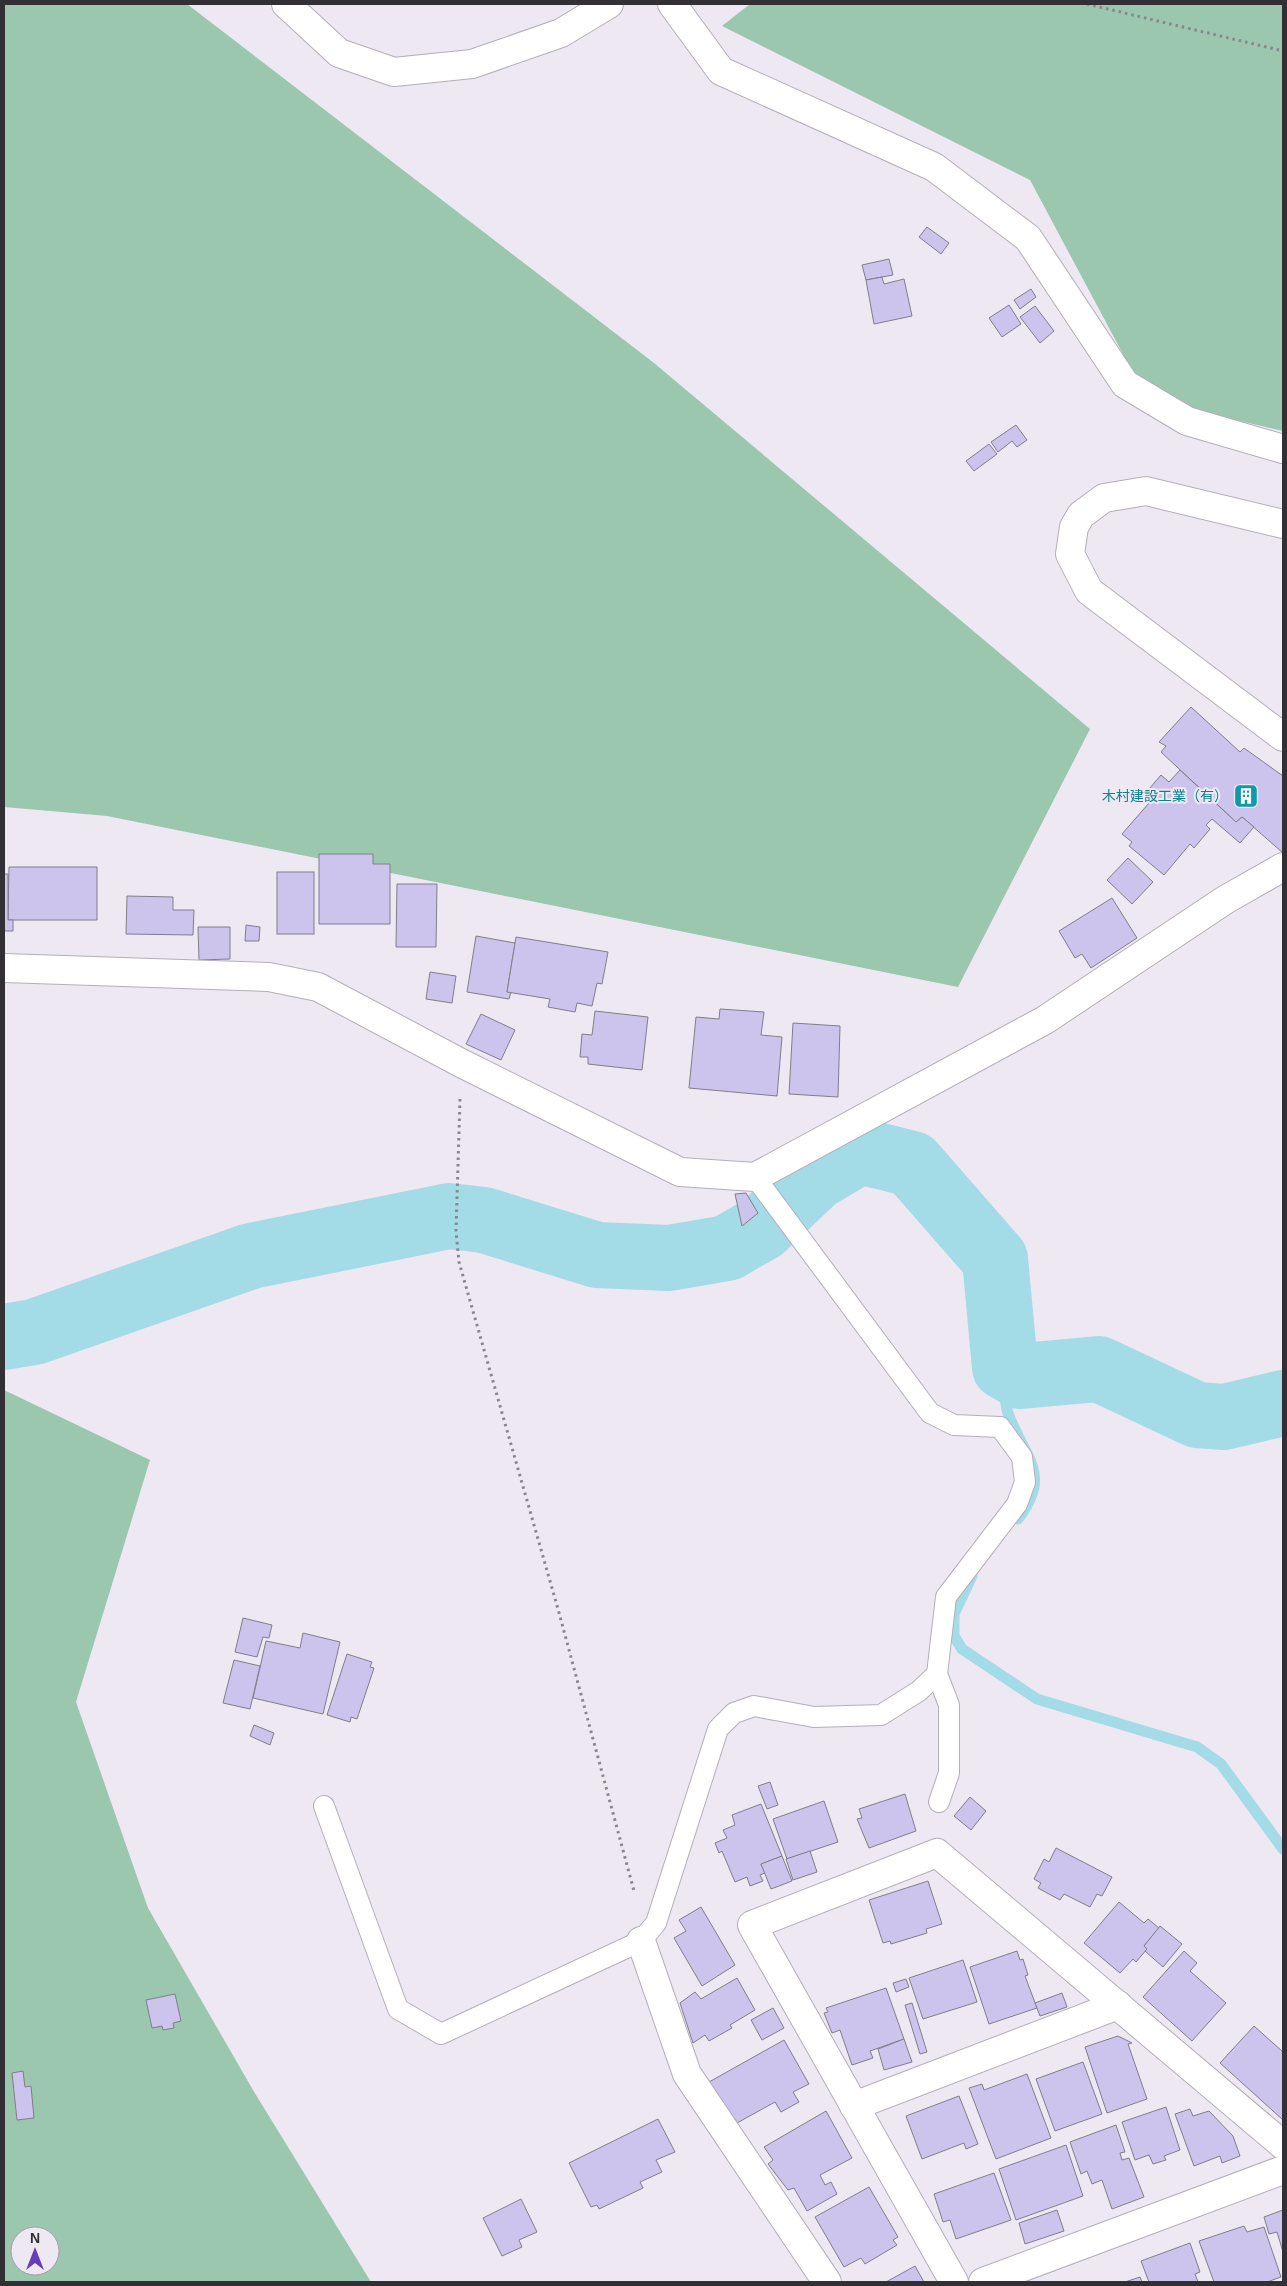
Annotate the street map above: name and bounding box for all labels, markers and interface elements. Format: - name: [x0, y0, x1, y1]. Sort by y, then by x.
- building icon: 木村建設工業（有）: [1233, 783, 1259, 809]
- place label: 木村建設工業（有）: [1102, 788, 1228, 804]
- north arrow: [10, 2226, 60, 2276]
- text: N: [30, 2230, 40, 2246]

